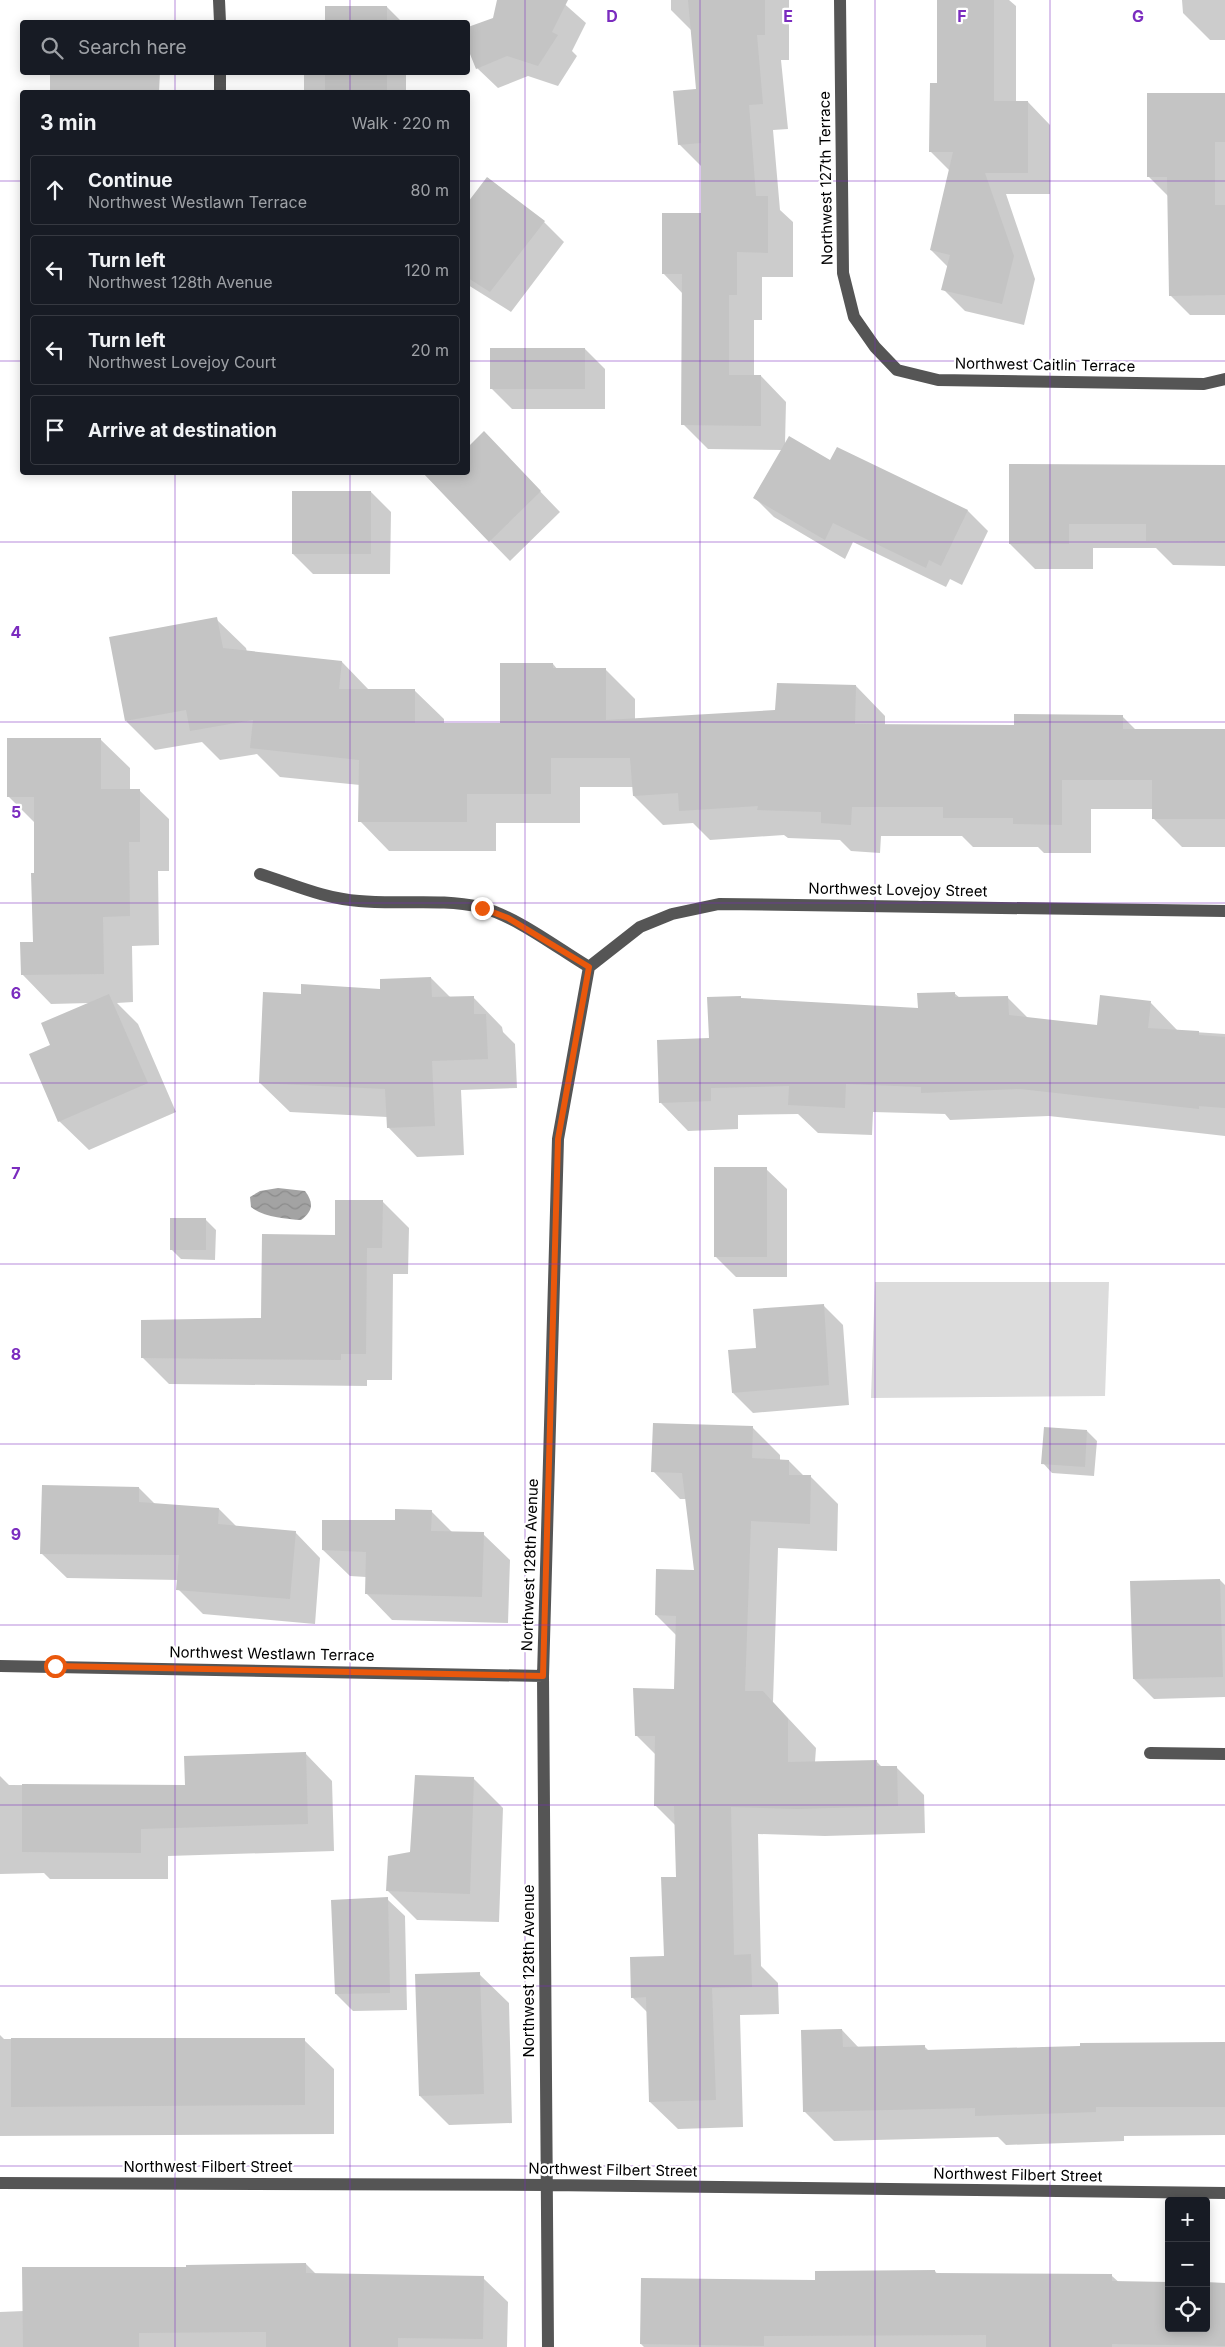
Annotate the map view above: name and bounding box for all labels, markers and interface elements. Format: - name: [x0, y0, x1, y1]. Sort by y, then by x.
- text: D: [606, 6, 618, 26]
- text: E: [783, 6, 793, 26]
- text: F: [957, 6, 967, 26]
- text: G: [1132, 6, 1144, 26]
- search box: [20, 20, 470, 75]
- icon: search: [38, 34, 66, 62]
- text: Search here: [78, 36, 187, 59]
- street label: Northwest 127th Terrace: [814, 91, 837, 265]
- text: 3 min: [40, 110, 96, 135]
- text: Walk · 220 m: [352, 113, 450, 133]
- text: Continue: [88, 169, 173, 192]
- icon: ahead: [41, 176, 69, 204]
- text: 80 m: [410, 180, 449, 200]
- text: Northwest Westlawn Terrace: [88, 192, 307, 212]
- text: Turn left: [88, 249, 166, 272]
- icon: left: [41, 256, 69, 284]
- text: 120 m: [404, 260, 449, 280]
- text: Northwest 128th Avenue: [88, 272, 273, 292]
- text: Turn left: [88, 329, 166, 352]
- icon: left: [41, 336, 69, 364]
- text: 20 m: [411, 340, 449, 360]
- text: Northwest Lovejoy Court: [88, 352, 276, 372]
- street label: Northwest Caitlin Terrace: [955, 353, 1135, 376]
- icon: arrive: [41, 416, 69, 444]
- text: Arrive at destination: [88, 419, 277, 442]
- text: 4: [11, 622, 22, 642]
- text: 5: [11, 802, 21, 822]
- street label: Northwest Lovejoy Street: [808, 878, 988, 901]
- route end: [471, 897, 494, 920]
- text: 6: [11, 983, 21, 1003]
- text: 7: [11, 1163, 21, 1183]
- text: 8: [11, 1344, 21, 1364]
- street label: Northwest 128th Avenue: [517, 1478, 542, 1652]
- text: 9: [11, 1524, 21, 1544]
- street label: Northwest Westlawn Terrace: [169, 1642, 375, 1665]
- route start: [44, 1655, 67, 1678]
- street label: Northwest 128th Avenue: [519, 1885, 538, 2057]
- street label: Northwest Filbert Street: [123, 2157, 293, 2176]
- street label: Northwest Filbert Street: [528, 2159, 698, 2180]
- street label: Northwest Filbert Street: [933, 2164, 1103, 2185]
- map controls: [1165, 2197, 1210, 2332]
- button: +: [1165, 2197, 1210, 2242]
- button: −: [1165, 2242, 1210, 2287]
- button: locate: [1165, 2287, 1210, 2332]

